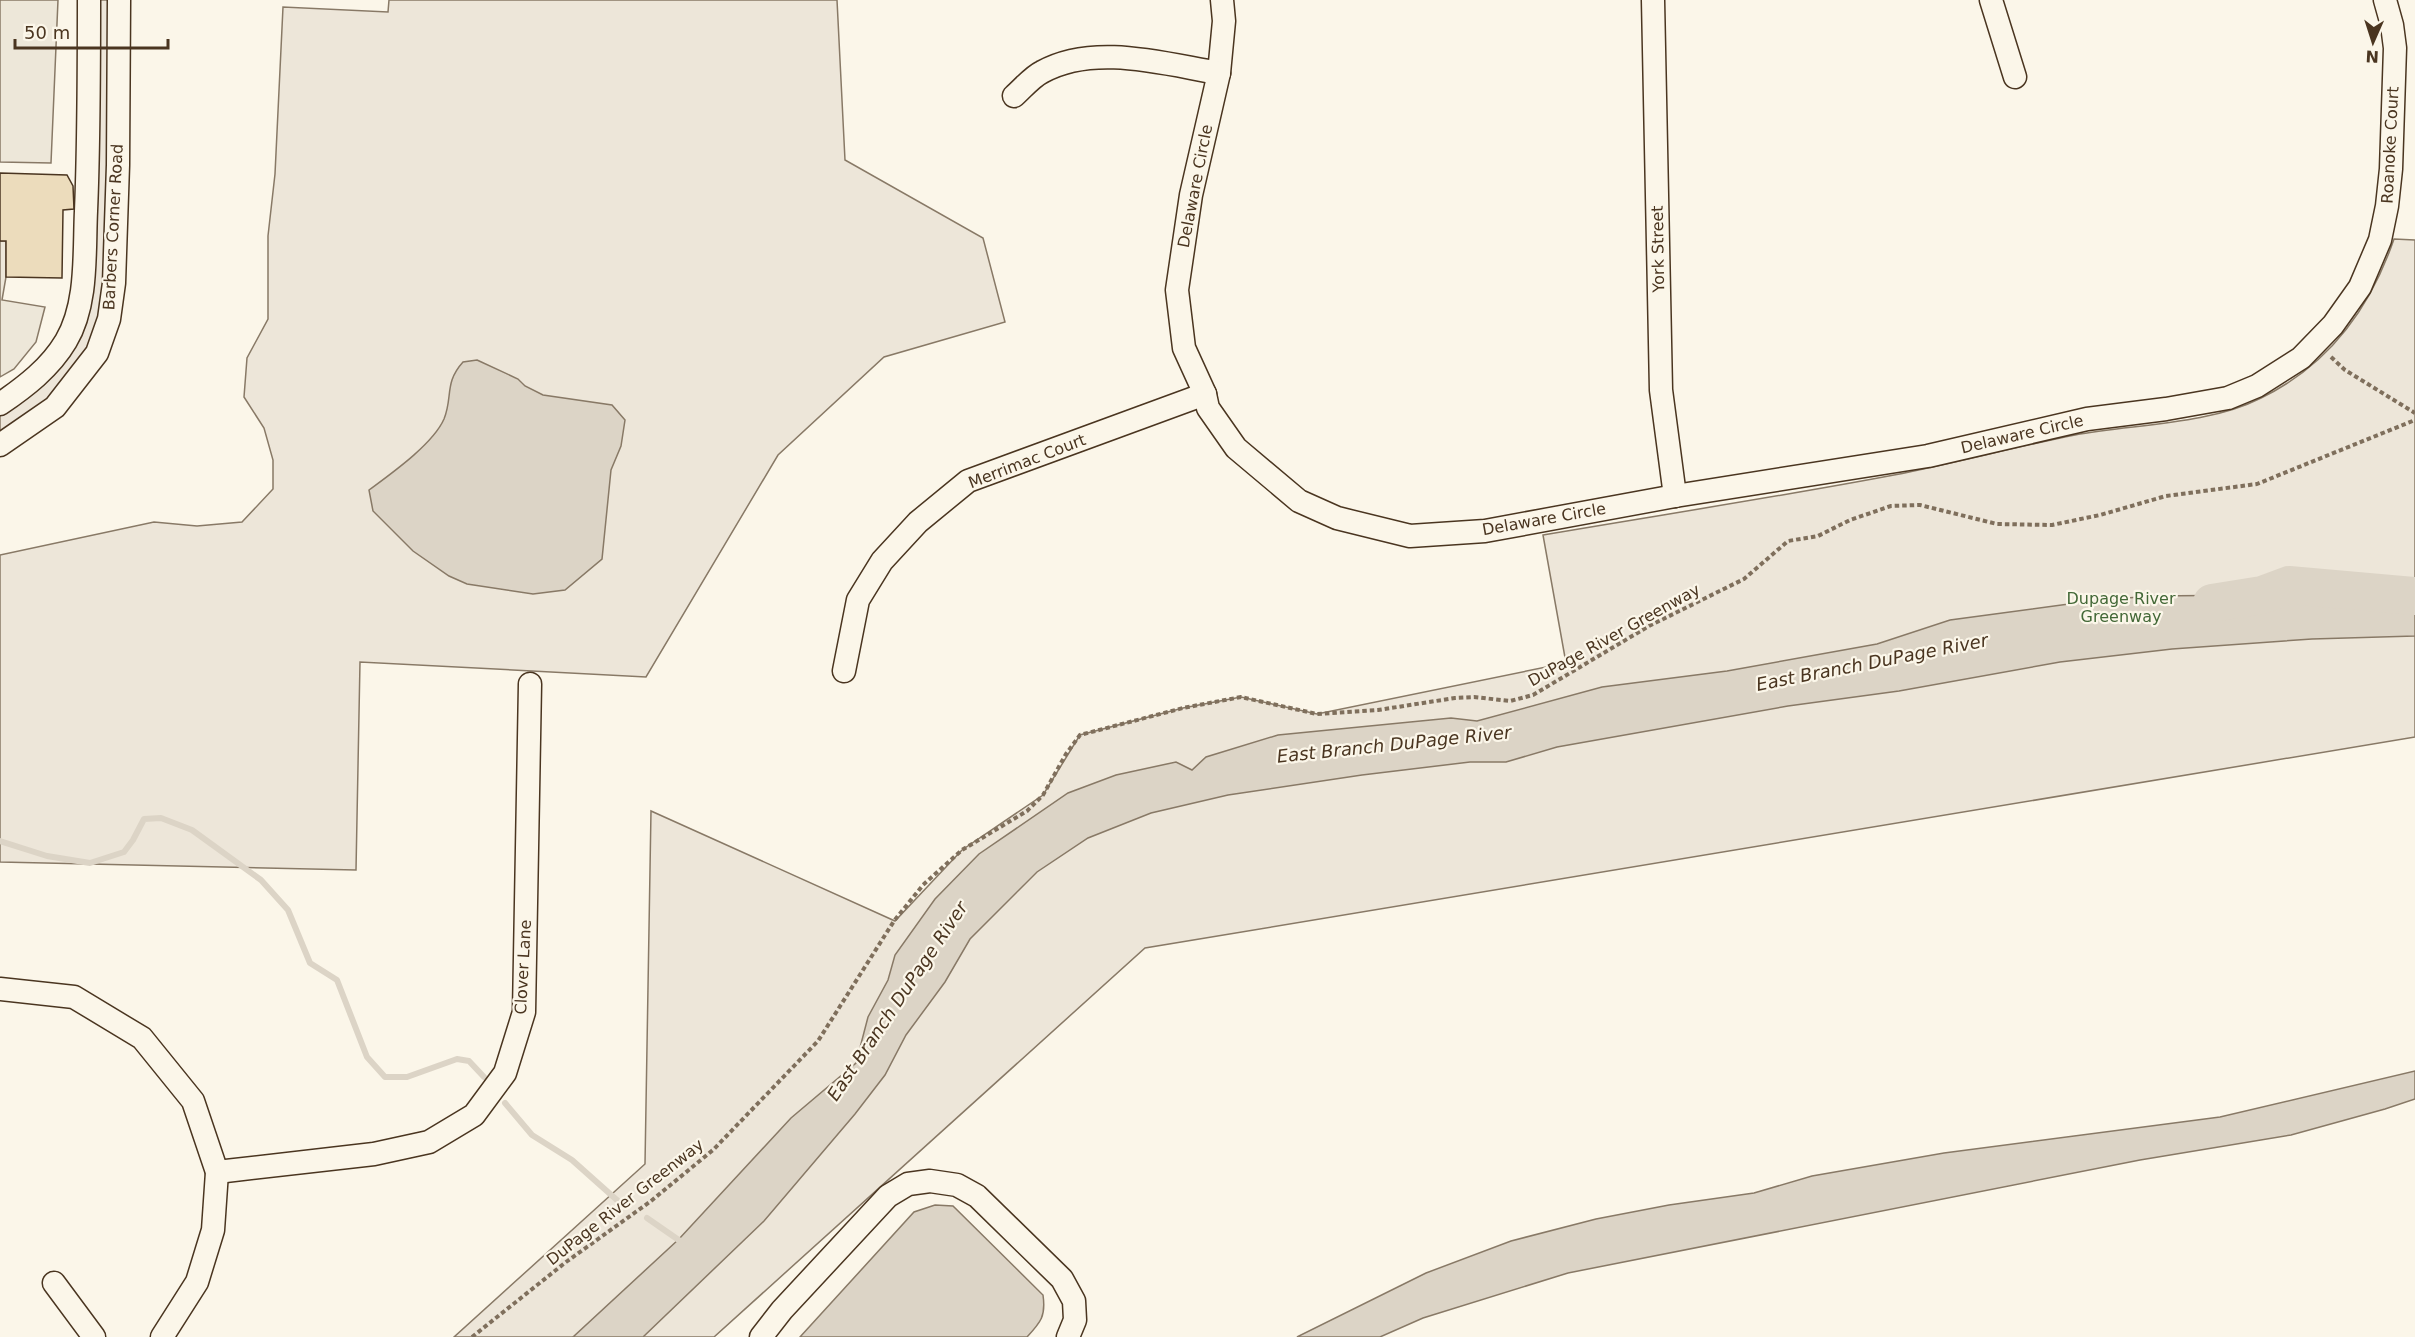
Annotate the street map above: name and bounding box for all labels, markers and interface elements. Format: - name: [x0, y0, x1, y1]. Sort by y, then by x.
- scale bar: [15, 12, 168, 50]
- north arrow: [2343, 12, 2403, 72]
- text: 50 m: [24, 22, 70, 43]
- text: N: [2365, 47, 2379, 66]
- street label: Roanoke Court: [2377, 86, 2403, 204]
- street label: Delaware Circle: [1174, 123, 1216, 249]
- street label: Barbers Corner Road: [99, 143, 127, 311]
- street label: York Street: [1648, 205, 1668, 294]
- street label: Delaware Circle: [1959, 411, 2085, 457]
- street label: Merrimac Court: [966, 430, 1088, 492]
- street label: Delaware Circle: [1481, 499, 1607, 539]
- street label: DuPage River Greenway: [1525, 580, 1703, 690]
- park label: Dupage River Greenway: [2067, 589, 2176, 626]
- water label: East Branch DuPage River: [1754, 629, 1991, 695]
- water label: East Branch DuPage River: [1276, 721, 1514, 767]
- water label: East Branch DuPage River: [822, 896, 973, 1105]
- street label: Clover Lane: [511, 919, 535, 1015]
- street label: DuPage River Greenway: [543, 1135, 707, 1269]

